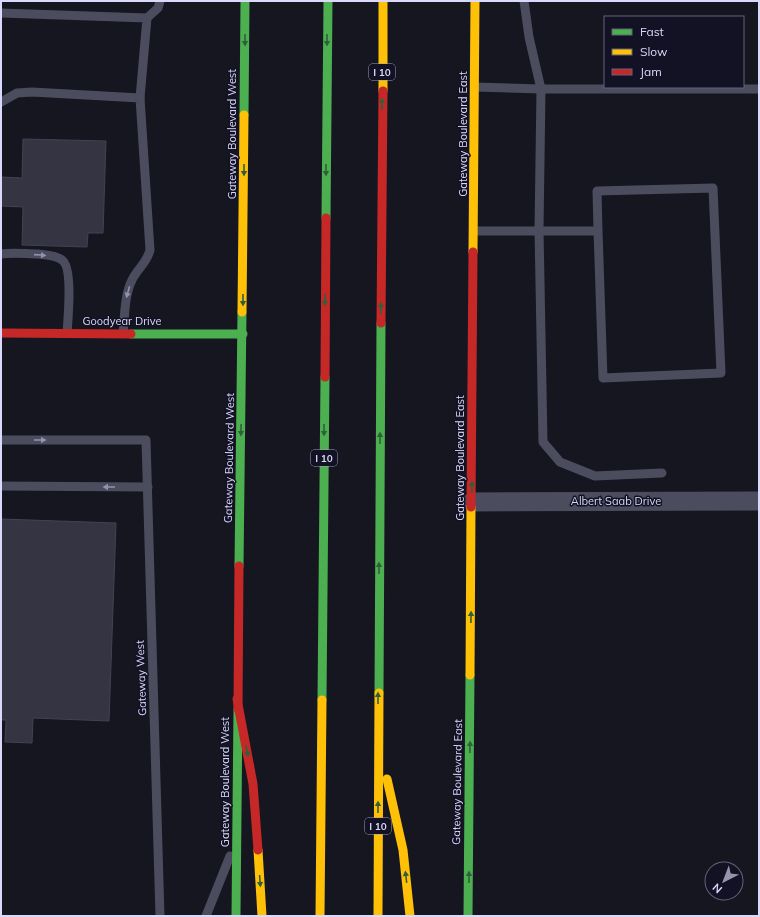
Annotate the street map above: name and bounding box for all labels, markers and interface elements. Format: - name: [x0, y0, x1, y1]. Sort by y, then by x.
- legend: [604, 16, 744, 88]
- text: Fast: [640, 24, 664, 39]
- one-way arrow: [242, 34, 248, 47]
- one-way arrow: [324, 34, 330, 47]
- text: Slow: [640, 44, 668, 59]
- road number: I 10: [369, 64, 395, 80]
- text: Jam: [640, 64, 662, 79]
- street label: Gateway Boulevard West: [225, 69, 239, 199]
- street label: Gateway Boulevard East: [456, 71, 470, 197]
- one-way arrow: [379, 97, 385, 110]
- one-way arrow: [241, 164, 247, 177]
- one-way arrow: [323, 164, 329, 177]
- one-way arrow: [34, 251, 46, 258]
- one-way arrow: [125, 286, 131, 298]
- one-way arrow: [240, 294, 246, 307]
- one-way arrow: [322, 294, 328, 307]
- one-way arrow: [378, 301, 384, 314]
- street label: Goodyear Drive: [83, 314, 162, 328]
- street label: Gateway Boulevard West: [221, 393, 237, 523]
- street label: Gateway Boulevard East: [453, 395, 467, 521]
- one-way arrow: [238, 424, 245, 436]
- one-way arrow: [321, 424, 327, 437]
- one-way arrow: [377, 431, 383, 444]
- one-way arrow: [34, 437, 47, 443]
- road number: I 10: [311, 450, 337, 466]
- one-way arrow: [469, 480, 475, 493]
- one-way arrow: [102, 484, 115, 490]
- street label: Albert Saab Drive: [571, 494, 661, 508]
- one-way arrow: [376, 561, 382, 574]
- one-way arrow: [468, 610, 474, 623]
- street label: Gateway West: [133, 640, 149, 716]
- one-way arrow: [375, 691, 381, 704]
- street label: Gateway Boulevard West: [218, 717, 232, 847]
- street label: Gateway Boulevard East: [449, 719, 465, 845]
- one-way arrow: [467, 740, 473, 753]
- one-way arrow: [244, 745, 250, 758]
- one-way arrow: [375, 800, 381, 813]
- road number: I 10: [365, 818, 391, 834]
- north arrow: [704, 861, 744, 901]
- one-way arrow: [466, 870, 472, 883]
- one-way arrow: [403, 871, 409, 883]
- one-way arrow: [256, 875, 263, 887]
- text: N: [710, 880, 725, 896]

